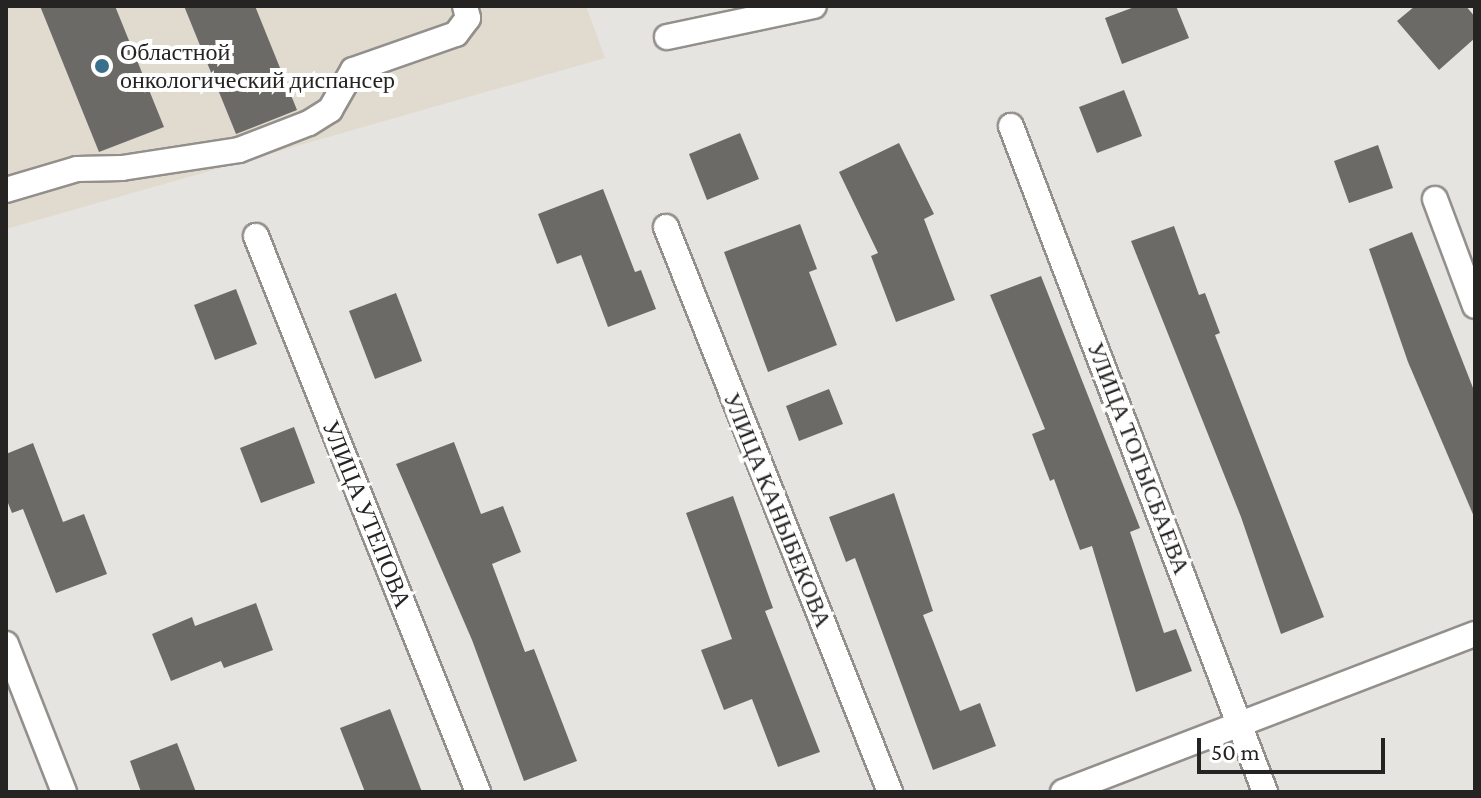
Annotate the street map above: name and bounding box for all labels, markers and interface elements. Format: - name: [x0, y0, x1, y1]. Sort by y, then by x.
- place label: Областной онкологический диспансер: [120, 38, 395, 94]
- marker: Областной онкологический диспансер: [91, 55, 113, 77]
- street label: УЛИЦА ТОГЫСБАЕВА: [1081, 338, 1197, 578]
- street label: УЛИЦА КАНЫБЕКОВА: [718, 388, 838, 632]
- street label: УЛИЦА УТЕПОВА: [316, 416, 418, 612]
- scale bar: [1201, 722, 1389, 772]
- text: 50 m: [1211, 738, 1260, 765]

